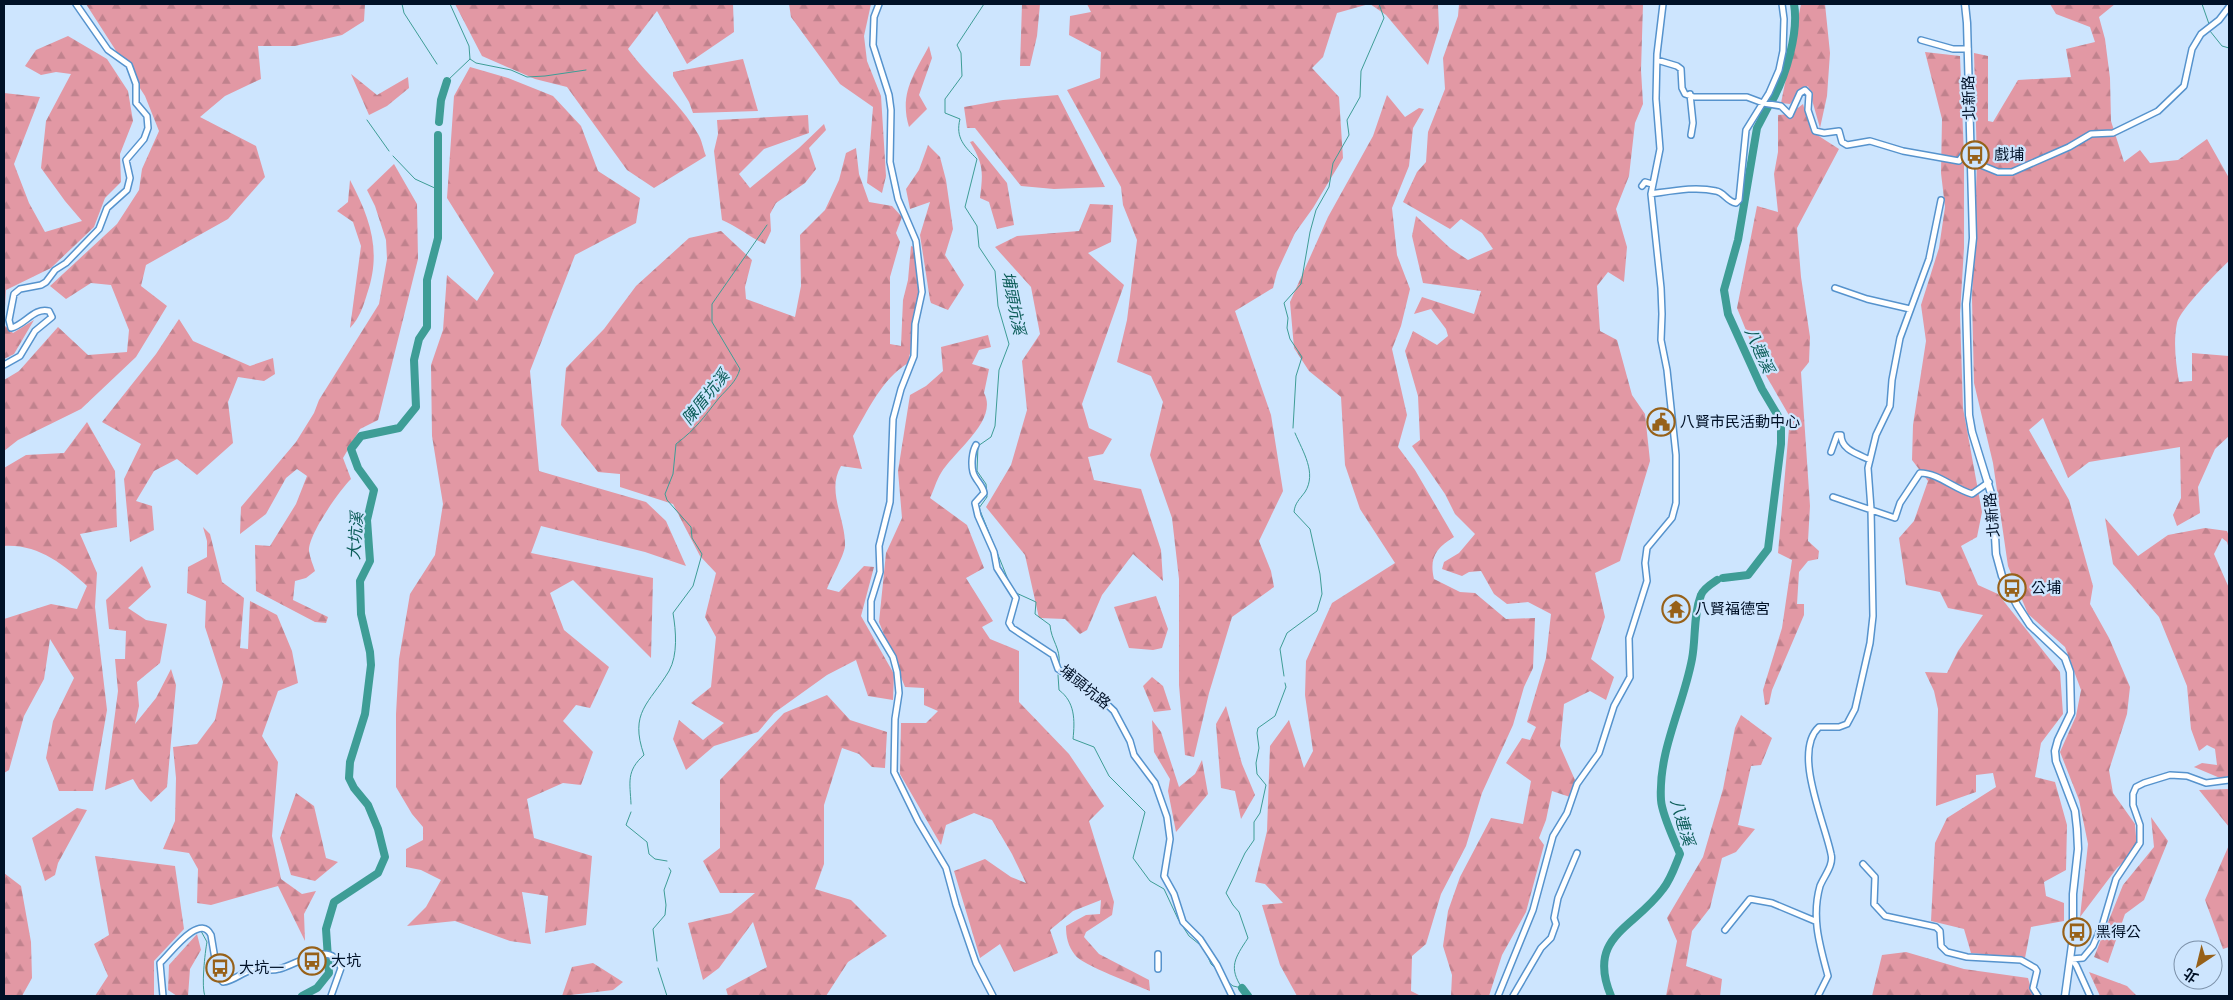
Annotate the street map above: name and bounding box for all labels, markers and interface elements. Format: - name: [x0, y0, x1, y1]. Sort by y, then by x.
- street label: 北新路: [1958, 75, 1978, 121]
- bus stop icon: 戲埔: [1960, 140, 1990, 170]
- place label: 戲埔: [1994, 145, 2024, 163]
- water label: 埔頭坑溪: [999, 270, 1030, 338]
- water label: 八連溪: [1742, 324, 1780, 377]
- water label: 陳厝坑溪: [677, 364, 733, 428]
- public building icon: 八賢市民活動中心: [1646, 407, 1676, 437]
- place label: 八賢市民活動中心: [1680, 412, 1800, 430]
- street label: 北新路: [1980, 492, 2002, 538]
- water label: 大坑溪: [343, 509, 366, 561]
- bus stop icon: 公埔: [1997, 573, 2027, 603]
- place label: 公埔: [2031, 578, 2061, 596]
- temple icon: 八賢福德宮: [1661, 594, 1691, 624]
- place label: 八賢福德宮: [1695, 599, 1770, 617]
- street label: 埔頭坑路: [1057, 660, 1115, 712]
- water label: 八連溪: [1668, 796, 1700, 849]
- bus stop icon: 黑得公: [2062, 917, 2092, 947]
- place label: 黑得公: [2096, 922, 2141, 940]
- north arrow: [2173, 940, 2223, 990]
- bus stop icon: 大坑: [297, 946, 327, 976]
- place label: 大坑: [331, 951, 361, 969]
- bus stop icon: 大坑一: [205, 953, 235, 983]
- place label: 大坑一: [239, 958, 284, 976]
- text: 北: [2180, 965, 2201, 987]

